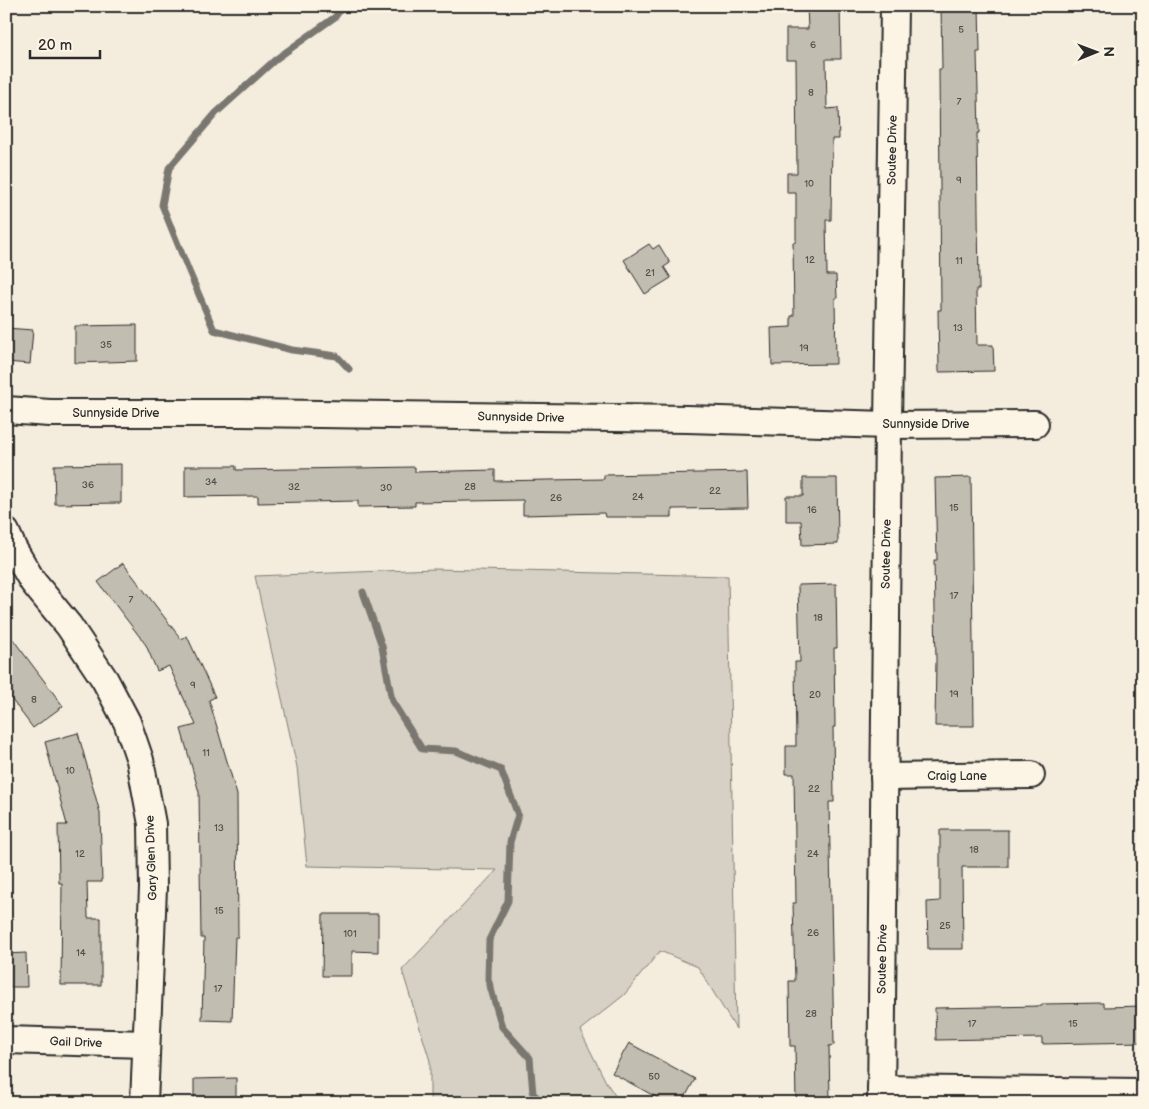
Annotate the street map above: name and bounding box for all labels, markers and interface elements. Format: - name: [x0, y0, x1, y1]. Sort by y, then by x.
- house number: 5: [958, 24, 964, 36]
- scale bar: [30, 28, 100, 60]
- north arrow: [1072, 28, 1122, 78]
- text: 20 m: [38, 36, 72, 55]
- house number: 6: [810, 39, 816, 51]
- text: N: [1100, 46, 1117, 57]
- house number: 8: [808, 87, 814, 99]
- house number: 7: [957, 96, 962, 108]
- street label: Soutee Drive: [884, 115, 901, 185]
- house number: 9: [956, 174, 962, 186]
- house number: 10: [804, 178, 814, 190]
- house number: 12: [805, 254, 815, 266]
- house number: 11: [955, 255, 963, 267]
- house number: 21: [645, 267, 655, 279]
- house number: 13: [953, 322, 963, 334]
- house number: 35: [100, 339, 112, 351]
- house number: 19: [799, 342, 809, 354]
- street label: Sunnyside Drive: [73, 406, 159, 421]
- street label: Sunnyside Drive: [477, 409, 565, 426]
- street label: Sunnyside Drive: [883, 417, 969, 432]
- house number: 34: [205, 476, 217, 488]
- house number: 36: [82, 479, 94, 491]
- house number: 32: [288, 481, 300, 493]
- house number: 28: [464, 481, 476, 493]
- house number: 30: [380, 482, 392, 494]
- house number: 22: [709, 485, 721, 497]
- house number: 24: [632, 491, 644, 503]
- house number: 26: [550, 492, 562, 504]
- house number: 15: [949, 502, 959, 514]
- house number: 16: [807, 504, 817, 516]
- street label: Soutee Drive: [878, 519, 895, 589]
- house number: 17: [950, 590, 958, 602]
- house number: 7: [129, 594, 134, 606]
- house number: 18: [813, 612, 823, 624]
- house number: 9: [190, 679, 196, 691]
- house number: 19: [949, 688, 959, 700]
- house number: 20: [809, 689, 821, 701]
- house number: 8: [31, 694, 37, 706]
- house number: 11: [202, 747, 210, 759]
- house number: 10: [65, 765, 75, 777]
- street label: Craig Lane: [927, 769, 987, 784]
- house number: 22: [808, 783, 820, 795]
- street label: Gary Glen Drive: [143, 815, 160, 901]
- house number: 13: [214, 822, 224, 834]
- house number: 18: [969, 844, 979, 856]
- house number: 12: [75, 848, 85, 860]
- house number: 24: [807, 848, 819, 860]
- house number: 15: [214, 905, 224, 917]
- house number: 25: [939, 920, 951, 932]
- street label: Soutee Drive: [874, 924, 891, 994]
- house number: 26: [807, 927, 819, 939]
- house number: 101: [343, 928, 357, 940]
- house number: 14: [76, 947, 86, 959]
- house number: 17: [214, 983, 222, 995]
- house number: 28: [805, 1008, 817, 1020]
- house number: 17: [968, 1018, 976, 1030]
- house number: 15: [1068, 1018, 1078, 1030]
- street label: Gail Drive: [49, 1034, 103, 1051]
- house number: 50: [648, 1071, 660, 1083]

